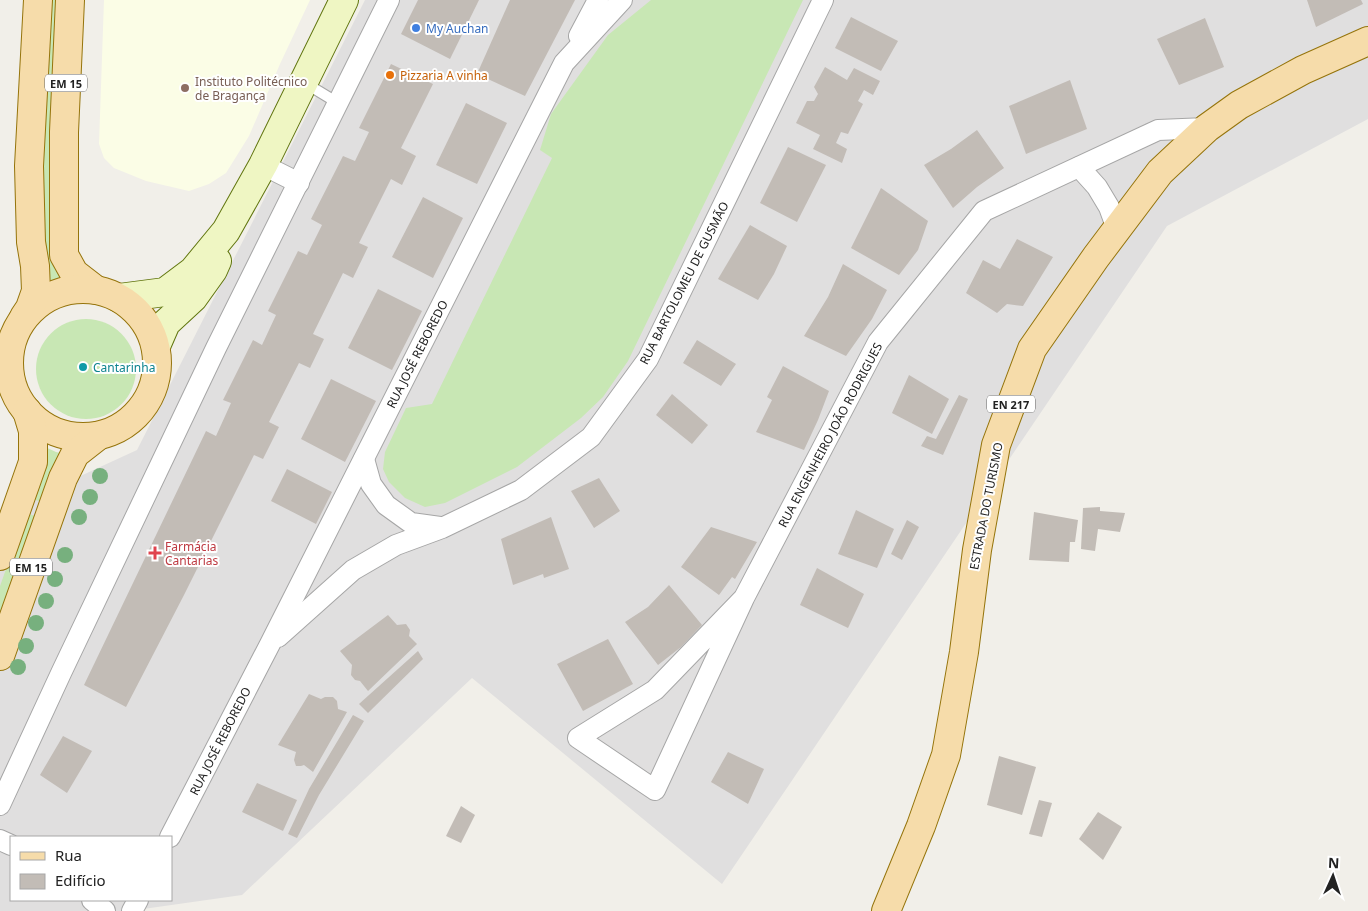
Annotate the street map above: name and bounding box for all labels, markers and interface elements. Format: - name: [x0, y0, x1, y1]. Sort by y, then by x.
- place label: My Auchan: [426, 20, 489, 37]
- marker: My Auchan: [410, 22, 422, 34]
- place label: Pizzaria A vinha: [400, 67, 488, 84]
- marker: Pizzaria A vinha: [384, 69, 396, 81]
- place label: Instituto Politécnico de Bragança: [195, 73, 307, 104]
- road number: EM 15: [45, 75, 87, 92]
- marker: Instituto Politécnico de Bragança: [179, 82, 191, 94]
- street label: RUA BARTOLOMEU DE GUSMÃO: [635, 199, 733, 367]
- street label: RUA JOSÉ REBOREDO: [382, 297, 452, 411]
- street label: RUA ENGENHEIRO JOÃO RODRIGUES: [774, 339, 886, 530]
- place label: Cantarinha: [93, 359, 155, 376]
- marker: Cantarinha: [77, 361, 89, 373]
- road number: EN 217: [987, 396, 1035, 412]
- street label: ESTRADA DO TURISMO: [965, 441, 1007, 571]
- place label: Farmácia Cantarias: [165, 538, 219, 569]
- marker: Farmácia Cantarias: [149, 547, 161, 559]
- road number: EM 15: [10, 558, 52, 576]
- street label: RUA JOSÉ REBOREDO: [185, 684, 255, 798]
- legend: [10, 836, 172, 901]
- text: Rua: [55, 845, 82, 865]
- north arrow: [1308, 851, 1358, 901]
- text: N: [1328, 853, 1340, 872]
- text: Edifício: [55, 870, 106, 890]

